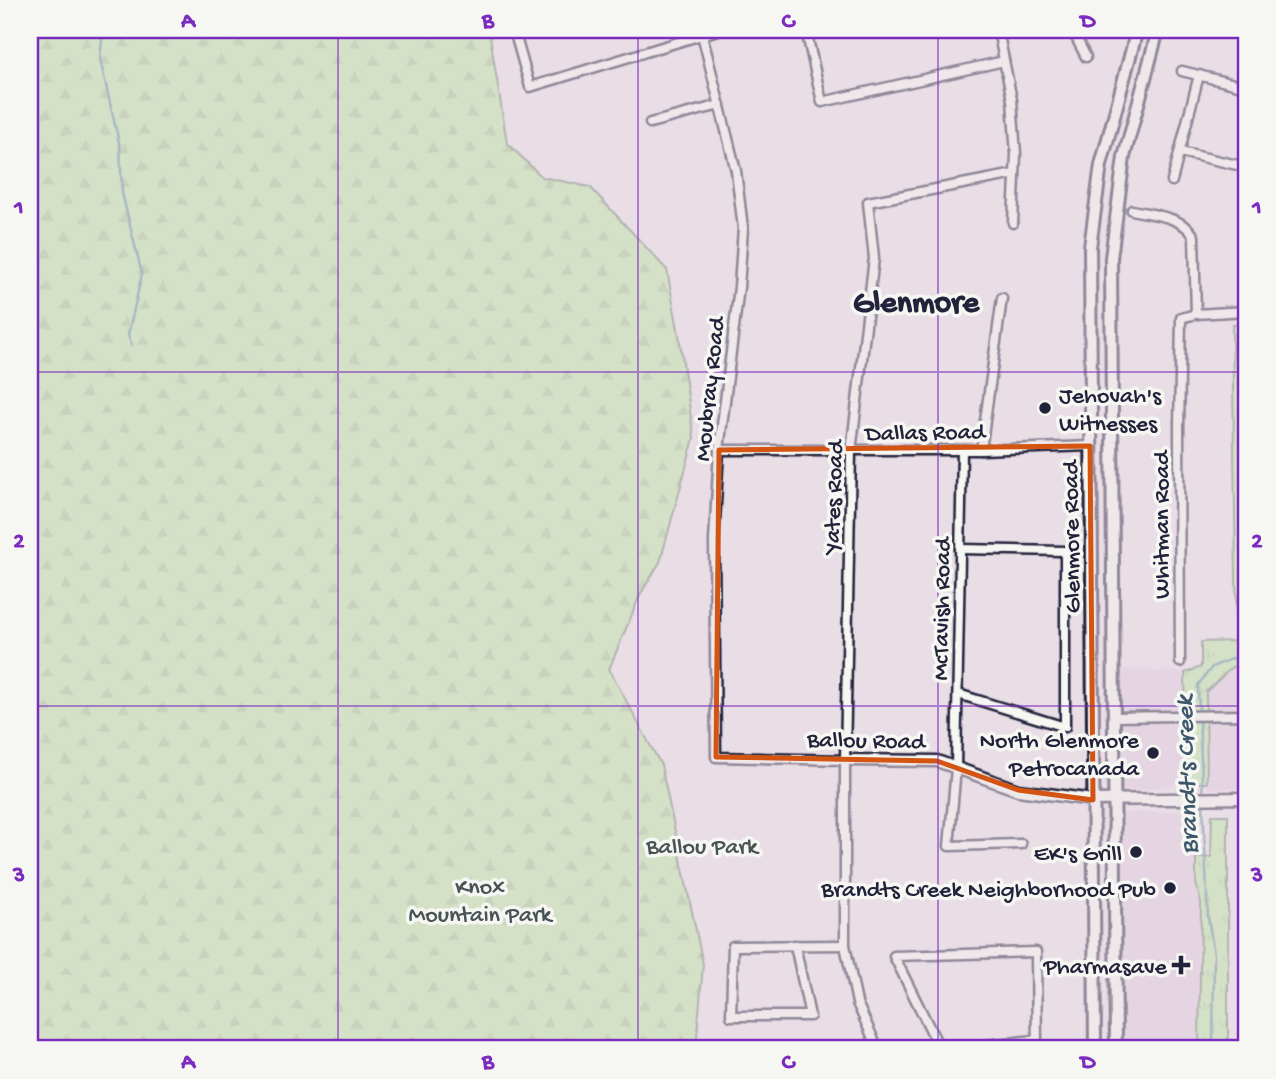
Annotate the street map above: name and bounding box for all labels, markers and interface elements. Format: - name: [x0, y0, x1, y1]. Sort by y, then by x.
- text: A: [180, 9, 196, 36]
- text: B: [481, 9, 495, 36]
- text: C: [782, 9, 797, 36]
- text: D: [1079, 9, 1097, 36]
- text: 1: [13, 195, 24, 222]
- text: 1: [1251, 195, 1262, 222]
- district label: Glenmore: [853, 286, 981, 324]
- street label: Moubray Road: [689, 314, 734, 463]
- place label: Jehovah's Witnesses: [1059, 383, 1162, 440]
- marker: Jehovah's Witnesses: [1037, 400, 1053, 416]
- street label: Dallas Road: [863, 419, 987, 450]
- street label: Yates Road: [819, 438, 852, 556]
- street label: Whitman Road: [1149, 449, 1178, 599]
- street label: Glenmore Road: [1058, 458, 1089, 614]
- text: 2: [13, 529, 25, 556]
- text: 2: [1251, 529, 1263, 556]
- street label: McTavish Road: [928, 535, 959, 681]
- water label: Brandt's Creek: [1171, 692, 1208, 855]
- street label: Ballou Road: [806, 727, 927, 758]
- place label: North Glenmore Petrocanada: [979, 728, 1140, 785]
- marker: North Glenmore Petrocanada: [1145, 745, 1161, 761]
- park label: Ballou Park: [645, 834, 760, 863]
- place label: EK's Grill: [1034, 841, 1122, 870]
- marker: EK's Grill: [1128, 844, 1144, 860]
- text: 3: [12, 863, 25, 890]
- text: 3: [1250, 863, 1263, 890]
- park label: Knox Mountain Park: [409, 874, 554, 931]
- place label: Brandts Creek Neighborhood Pub: [820, 877, 1156, 906]
- marker: Brandts Creek Neighborhood Pub: [1162, 880, 1178, 896]
- place label: Pharmasave: [1043, 954, 1168, 983]
- marker: Pharmasave: [1173, 957, 1189, 973]
- text: A: [180, 1050, 196, 1077]
- text: B: [481, 1050, 495, 1077]
- text: C: [782, 1050, 797, 1077]
- text: D: [1079, 1050, 1097, 1077]

